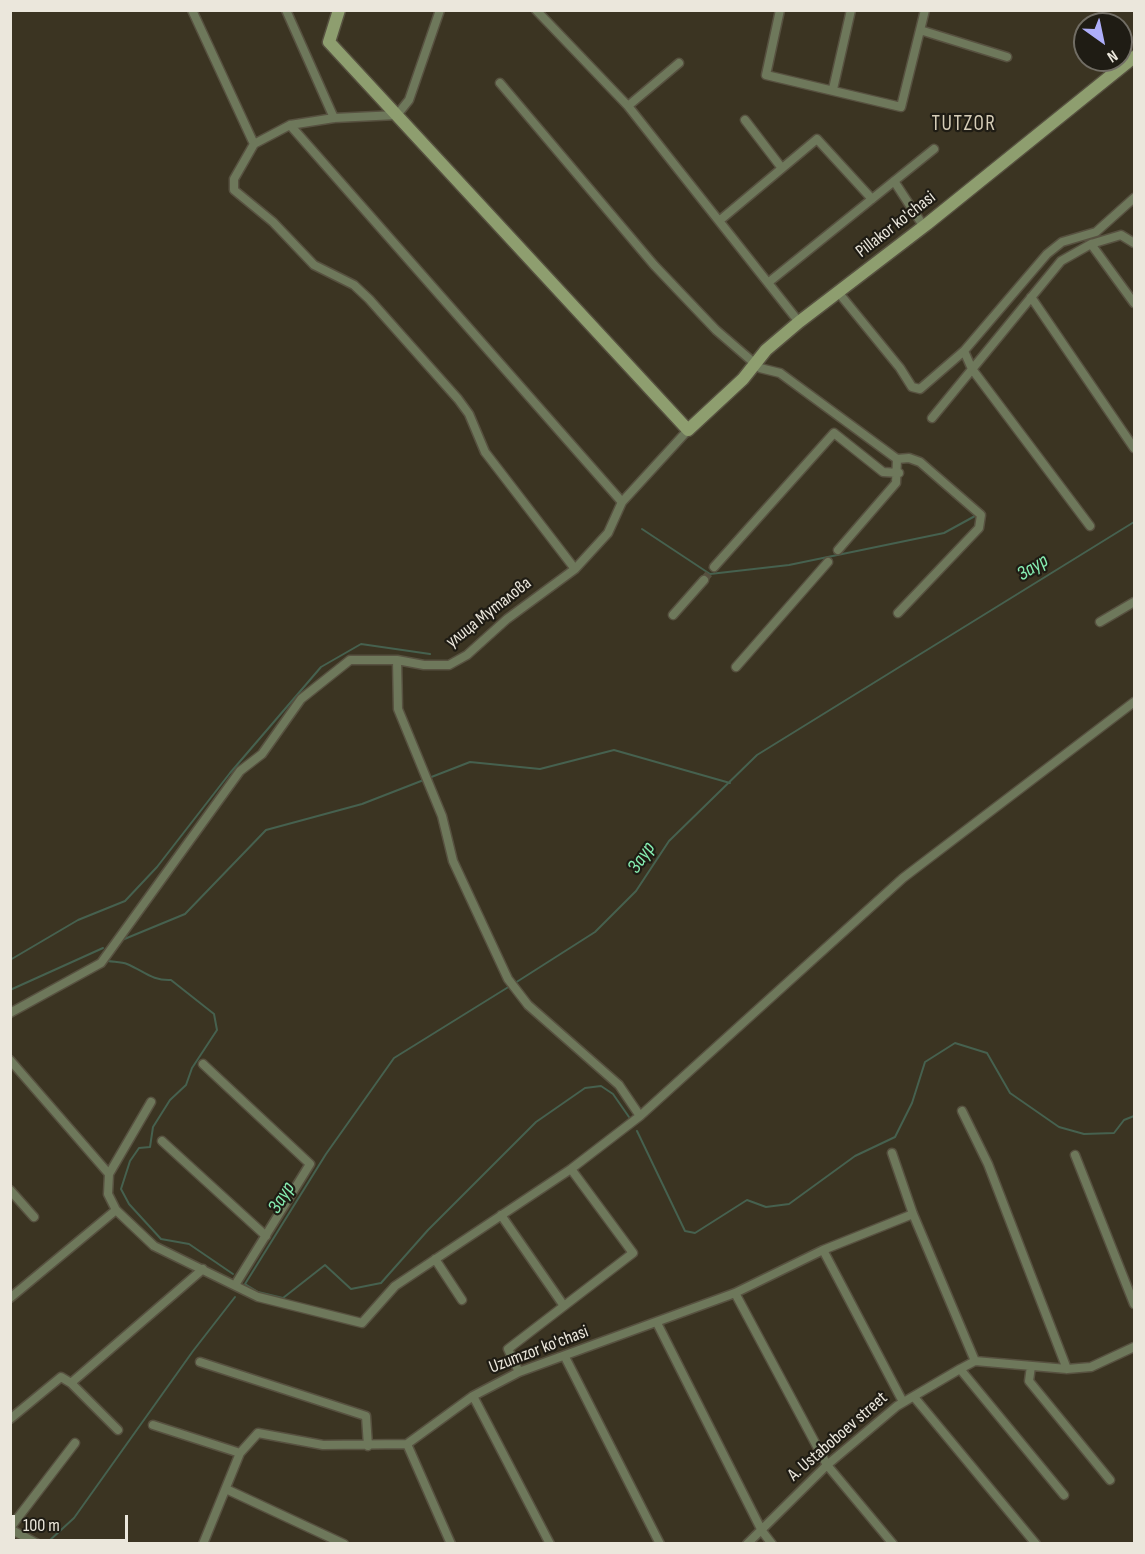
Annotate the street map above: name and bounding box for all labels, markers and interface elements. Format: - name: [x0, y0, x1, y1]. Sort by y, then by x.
- north arrow: [1073, 12, 1133, 72]
- text: N: [1103, 46, 1121, 66]
- district label: TUTZOR: [932, 112, 996, 138]
- street label: Pillakor ko'chasi: [852, 187, 940, 263]
- water label: Заур: [1013, 549, 1053, 587]
- street label: улица Муталова: [442, 573, 536, 653]
- water label: Заур: [623, 838, 661, 878]
- water label: Заур: [263, 1178, 301, 1218]
- street label: Uzumzor ko'chasi: [486, 1321, 592, 1379]
- street label: A. Ustaboboev street: [784, 1388, 892, 1486]
- scale bar: [15, 1503, 130, 1541]
- text: 100 m: [23, 1515, 60, 1536]

